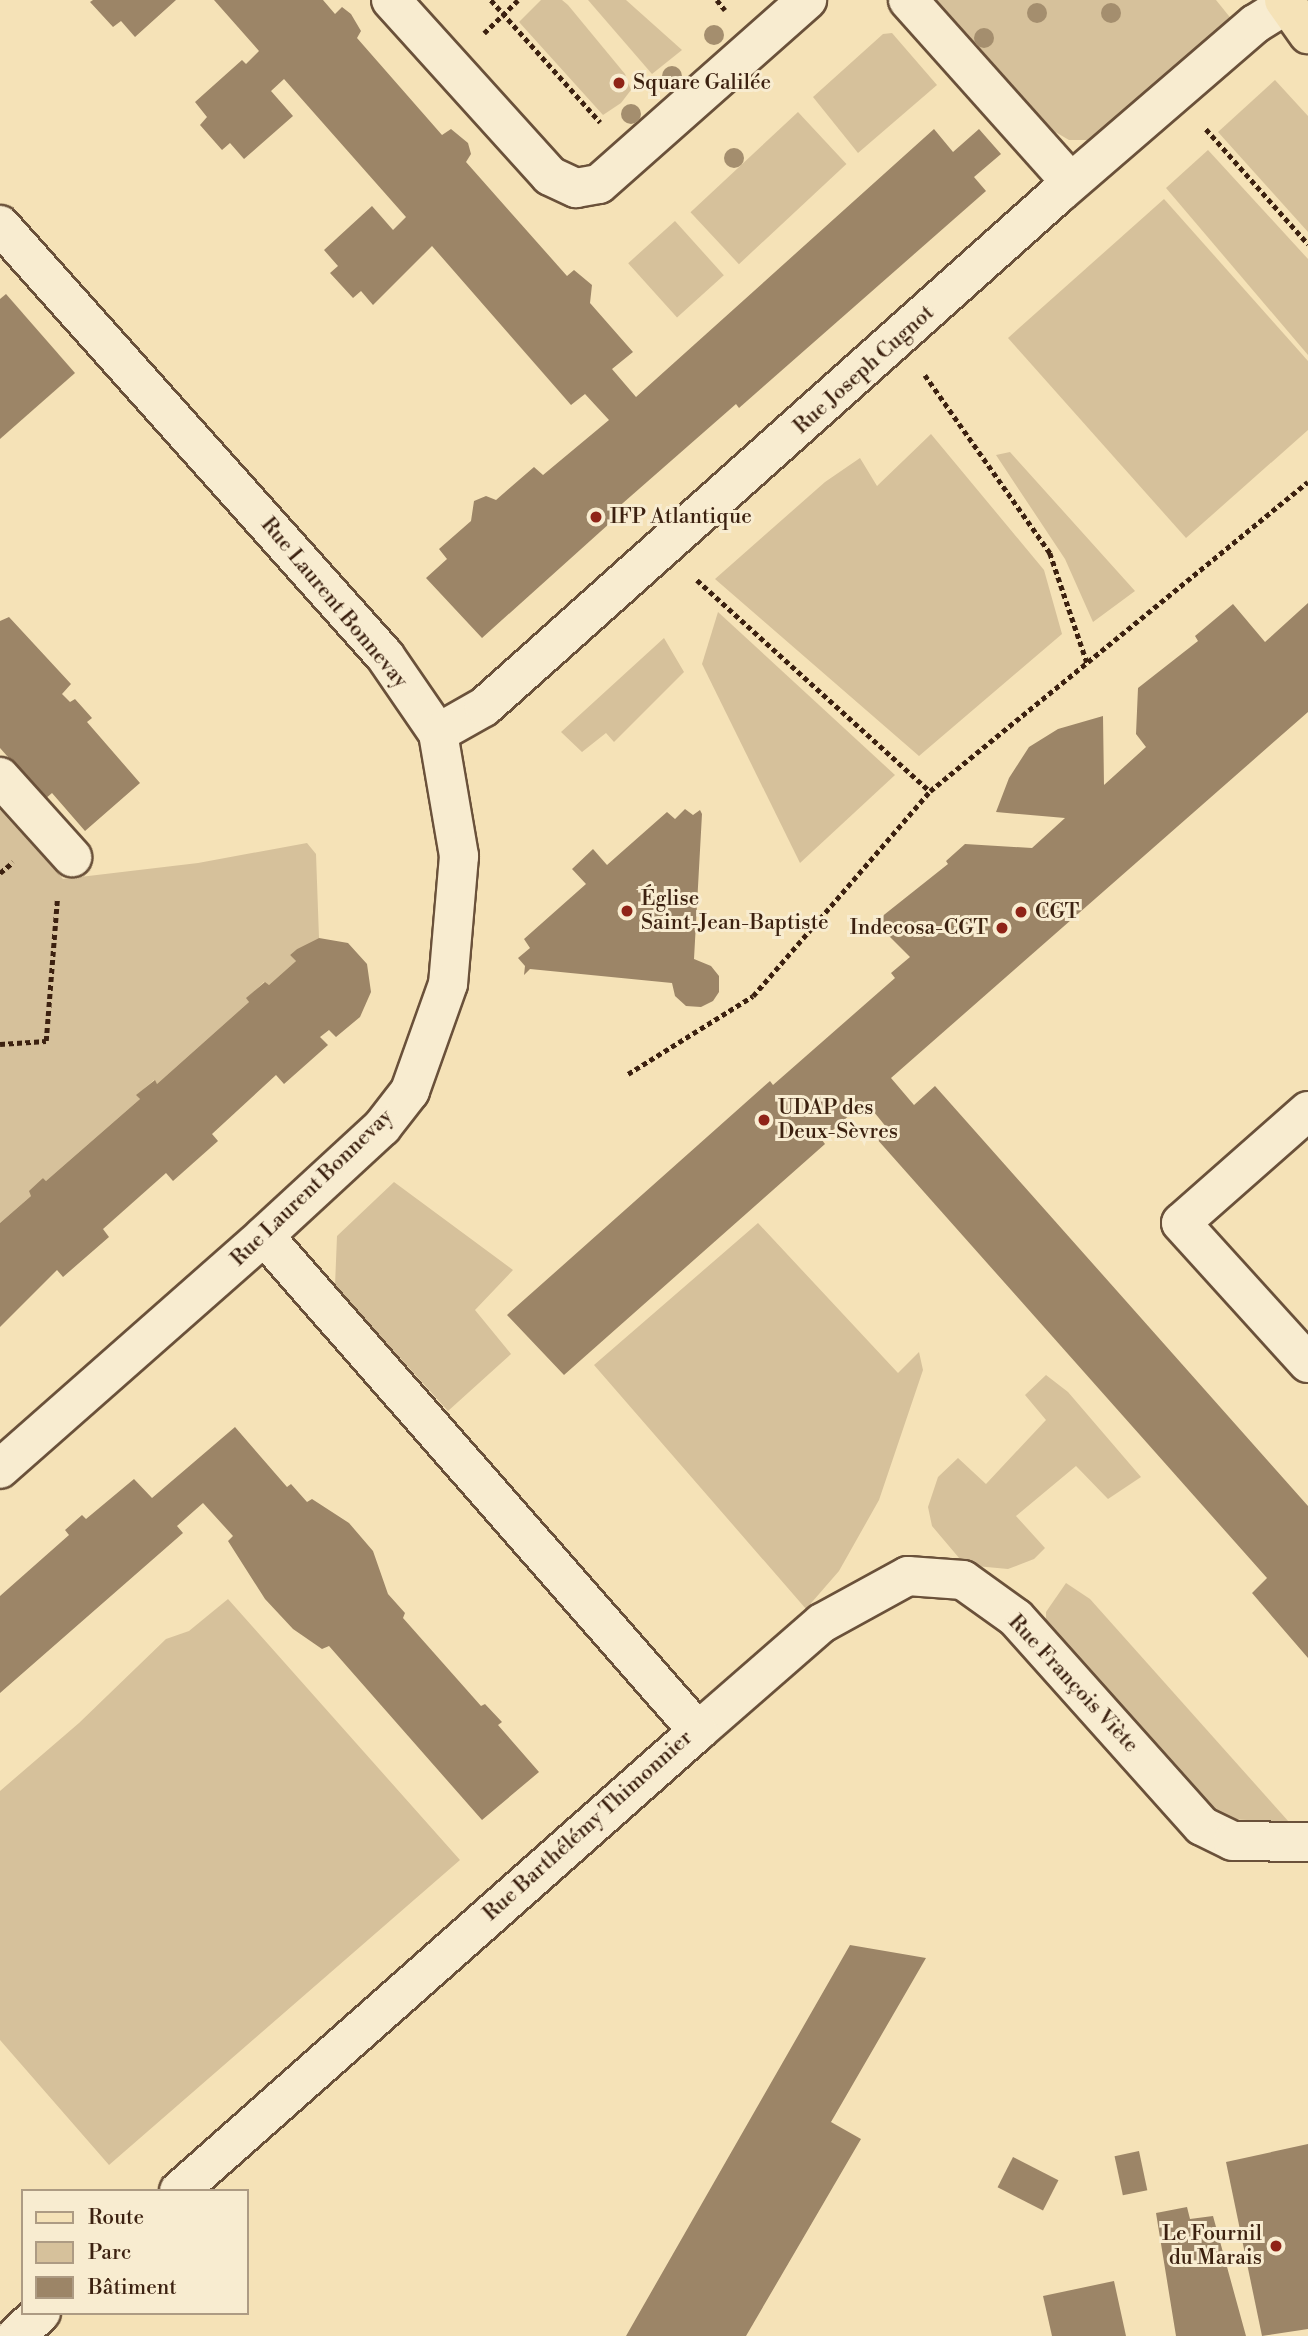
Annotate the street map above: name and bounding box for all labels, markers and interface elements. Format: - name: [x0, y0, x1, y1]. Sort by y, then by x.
- place label: Square Galilée: [633, 70, 771, 96]
- marker: Square Galilée: [611, 75, 627, 91]
- street label: Rue Joseph Cugnot: [789, 300, 939, 440]
- place label: IFP Atlantique: [610, 504, 752, 530]
- marker: IFP Atlantique: [588, 509, 604, 525]
- street label: Rue Laurent Bonnevay: [255, 513, 413, 693]
- place label: Église Saint-Jean-Baptiste: [641, 886, 829, 936]
- place label: CGT: [1035, 899, 1079, 925]
- marker: Église Saint-Jean-Baptiste: [619, 903, 635, 919]
- marker: CGT: [1013, 904, 1029, 920]
- place label: Indecosa-CGT: [850, 915, 988, 941]
- marker: Indecosa-CGT: [994, 920, 1010, 936]
- place label: UDAP des Deux-Sèvres: [778, 1095, 898, 1145]
- street label: Rue Laurent Bonnevay: [226, 1104, 398, 1272]
- marker: UDAP des Deux-Sèvres: [756, 1112, 772, 1128]
- street label: Rue François Viète: [1003, 1610, 1143, 1758]
- street label: Rue Barthélémy Thimonnier: [478, 1725, 698, 1927]
- legend: [21, 2189, 248, 2315]
- text: Route: [88, 2205, 144, 2231]
- place label: Le Fournil du Marais: [1162, 2221, 1262, 2271]
- marker: Le Fournil du Marais: [1268, 2238, 1284, 2254]
- text: Parc: [88, 2240, 131, 2266]
- text: Bâtiment: [88, 2275, 177, 2301]

